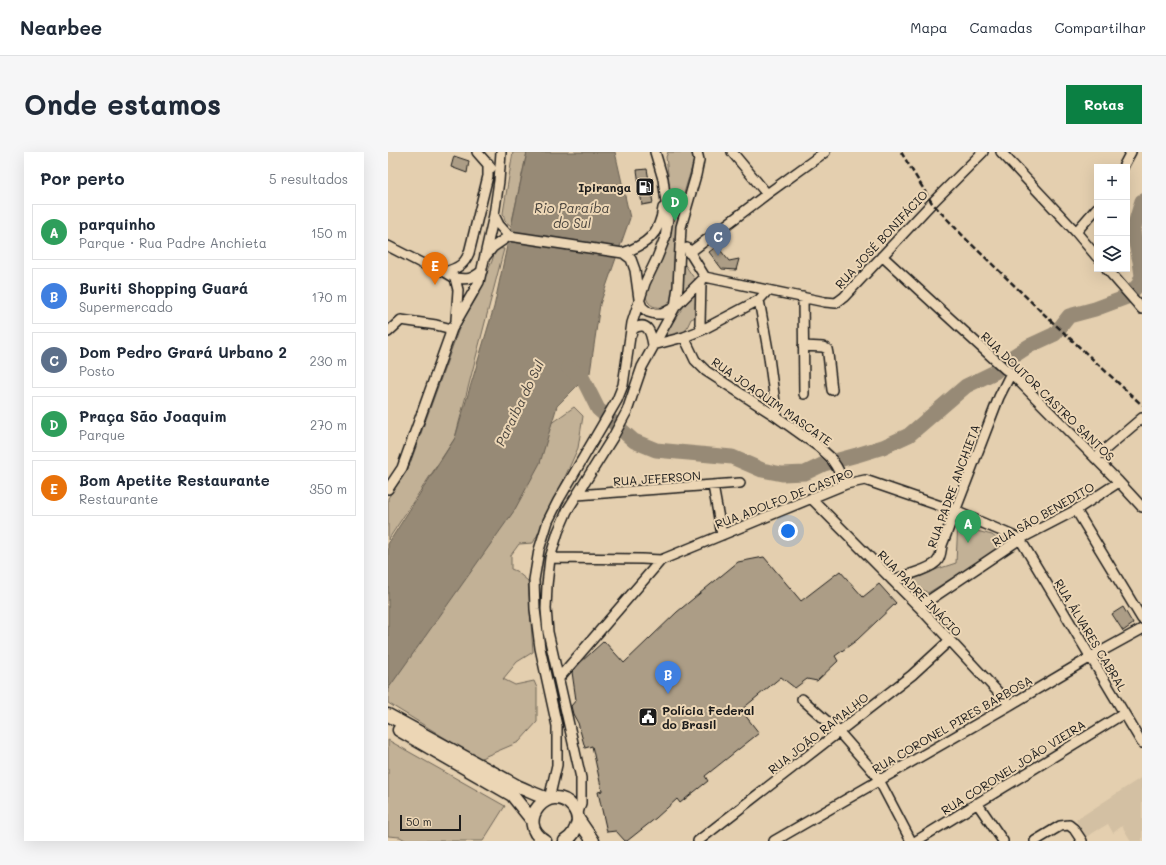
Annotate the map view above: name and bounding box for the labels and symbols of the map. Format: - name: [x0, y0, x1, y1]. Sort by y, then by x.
- fuel station icon: Ipiranga: [634, 176, 656, 198]
- place label: Ipiranga: [578, 179, 631, 195]
- street label: RUA JOSÉ BONIFÁCIO: [831, 186, 931, 292]
- pin: D: [662, 188, 688, 221]
- water label: Rio Paraíba do Sul: [534, 199, 610, 231]
- pin: C: [705, 223, 731, 256]
- pin: E: [422, 252, 448, 285]
- street label: RUA DOUTOR CASTRO SANTOS: [978, 328, 1118, 464]
- street label: RUA JOAQUIM MASCATE: [709, 353, 835, 449]
- water label: Paraiba do Sul: [491, 357, 547, 449]
- street label: RUA PADRE ANCHIETA: [924, 422, 982, 550]
- street label: RUA ADOLFO DE CASTRO: [713, 464, 855, 532]
- street label: RUA JEFERSON: [613, 467, 701, 489]
- street label: RUA SÃO BENEDITO: [989, 478, 1097, 550]
- pin: A: [955, 510, 981, 543]
- your location: [778, 521, 798, 541]
- street label: RUA PADRE INÁCIO: [875, 546, 965, 640]
- street label: RUA ÁLVARES CABRAL: [1051, 576, 1131, 695]
- pin: B: [655, 661, 681, 694]
- street label: RUA CORONEL PIRES BARBOSA: [869, 672, 1035, 776]
- street label: RUA JOÃO RAMALHO: [765, 689, 871, 777]
- place label: Polícia Federal do Brasil: [662, 702, 754, 732]
- public building icon: Polícia Federal do Brasil: [637, 706, 659, 728]
- street label: RUA CORONEL JOÃO VIEIRA: [938, 716, 1088, 818]
- scale bar: [400, 813, 461, 832]

